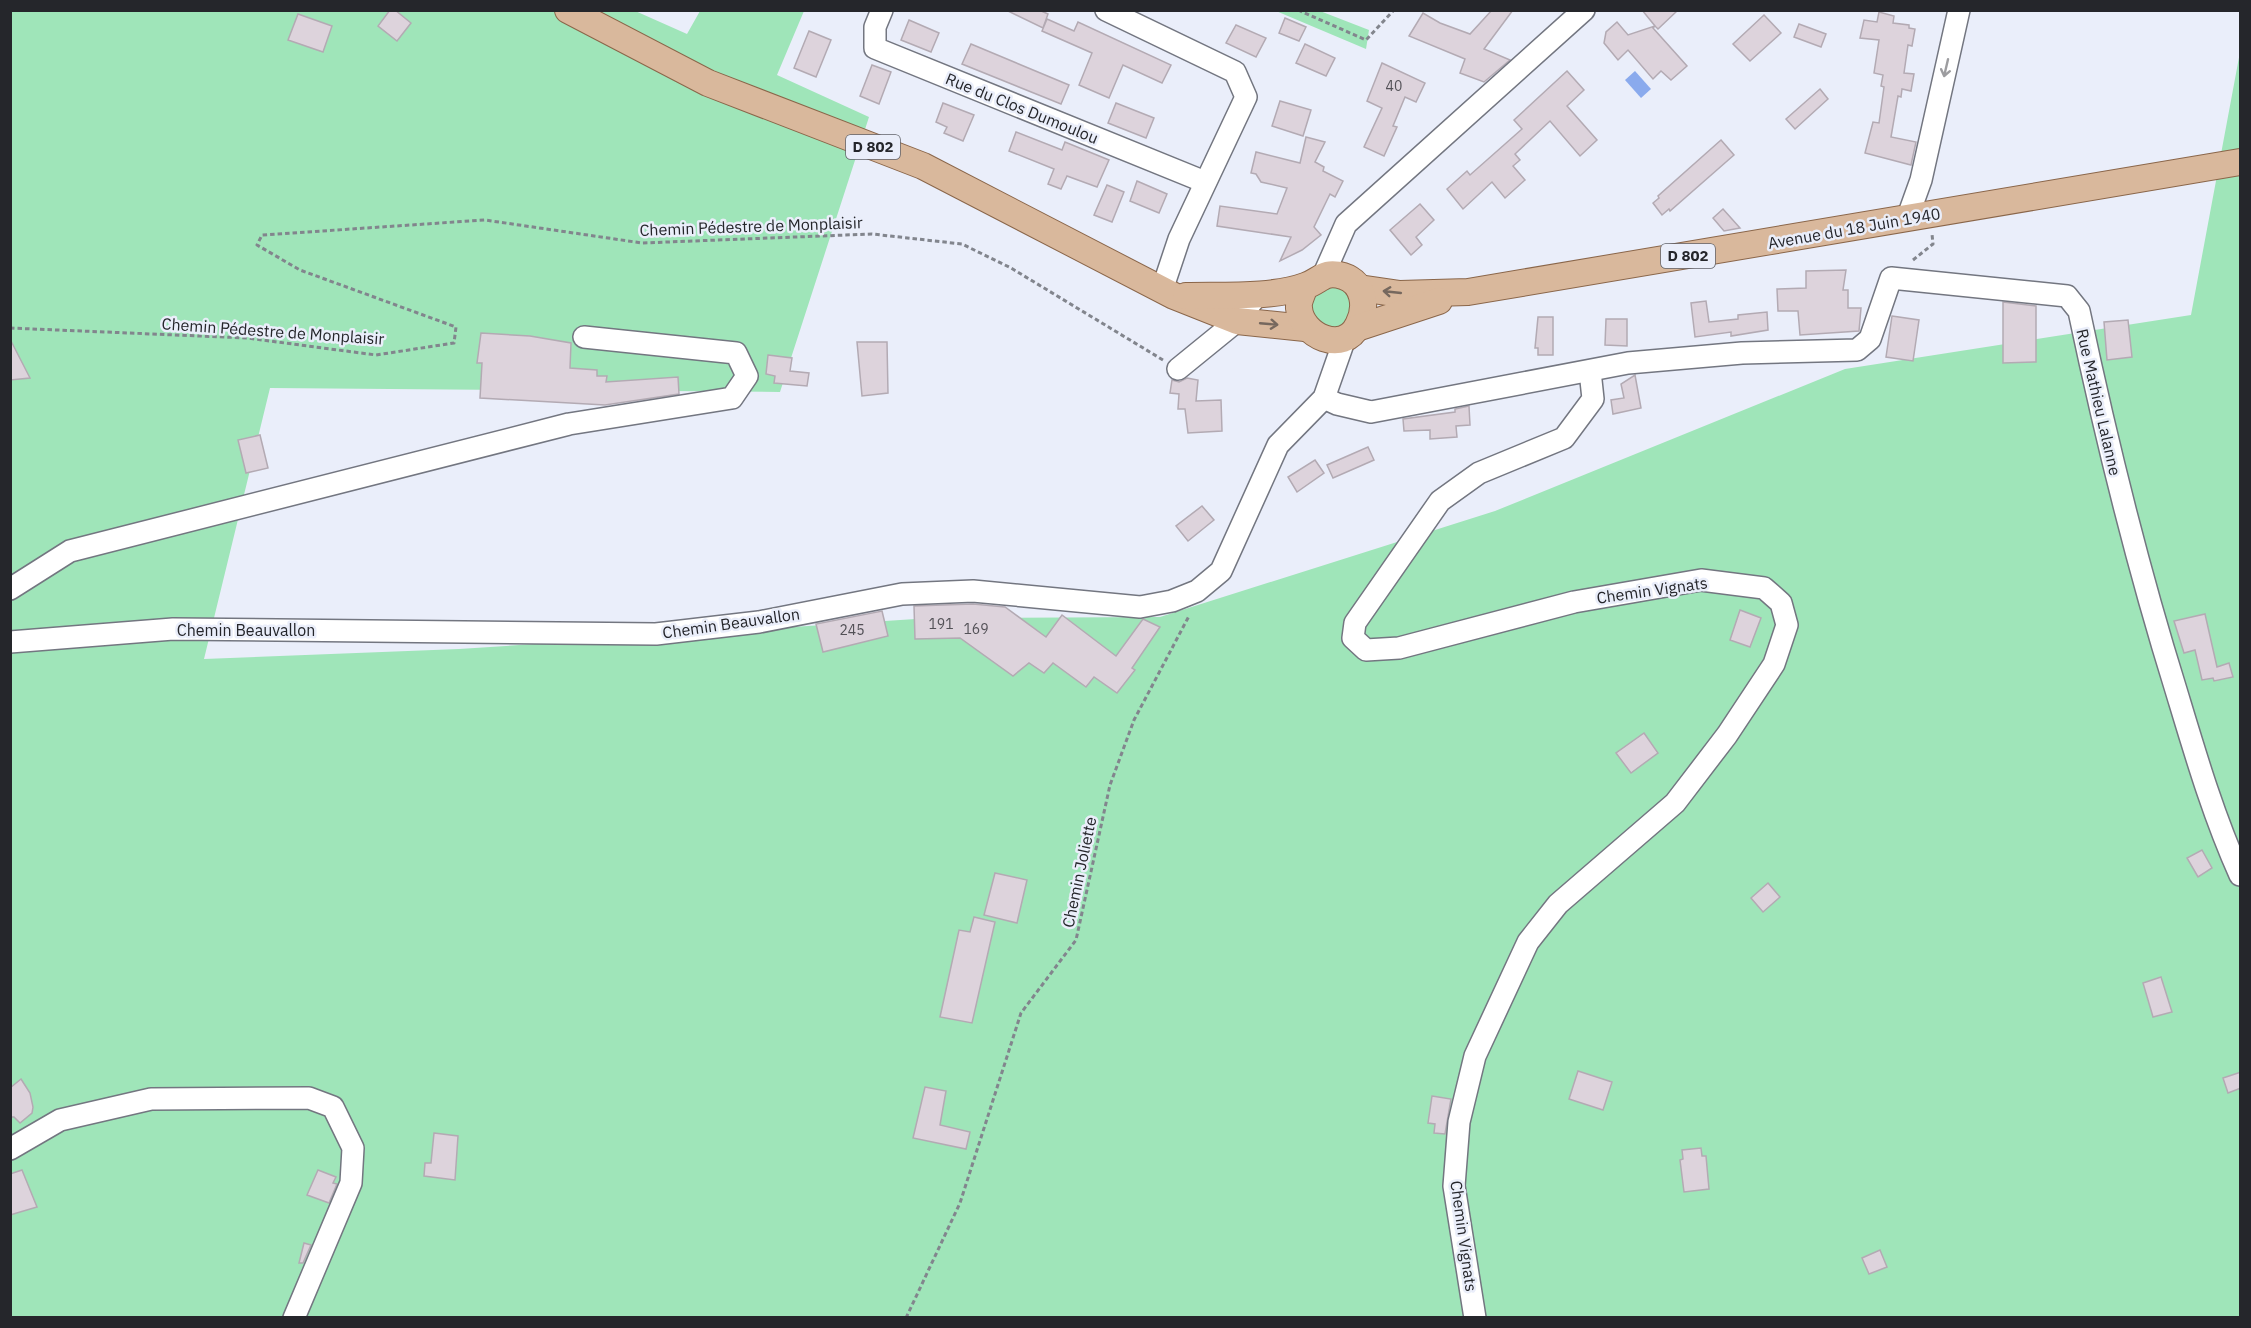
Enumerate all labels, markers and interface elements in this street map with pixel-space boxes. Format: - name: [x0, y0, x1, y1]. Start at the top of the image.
- one-way arrow: [1939, 58, 1951, 77]
- street label: Rue du Clos Dumoulou: [943, 68, 1101, 148]
- house number: 40: [1386, 77, 1402, 95]
- road number: D 802: [846, 135, 900, 159]
- street label: Avenue du 18 Juin 1940: [1766, 203, 1942, 253]
- street label: Chemin Pédestre de Monplaisir: [639, 212, 863, 240]
- road number: D 802: [1661, 244, 1715, 268]
- one-way arrow: [1383, 287, 1403, 298]
- street label: Chemin Pédestre de Monplaisir: [161, 313, 385, 349]
- one-way arrow: [1259, 319, 1279, 330]
- street label: Rue Mathieu Lalanne: [2072, 327, 2126, 478]
- street label: Chemin Vignats: [1595, 572, 1709, 608]
- street label: Chemin Beauvallon: [661, 603, 801, 643]
- house number: 191: [928, 615, 954, 633]
- street label: Chemin Beauvallon: [177, 620, 315, 640]
- house number: 169: [963, 620, 989, 638]
- house number: 245: [839, 621, 865, 639]
- street label: Chemin Joliette: [1058, 815, 1101, 929]
- street label: Chemin Vignats: [1446, 1179, 1482, 1293]

